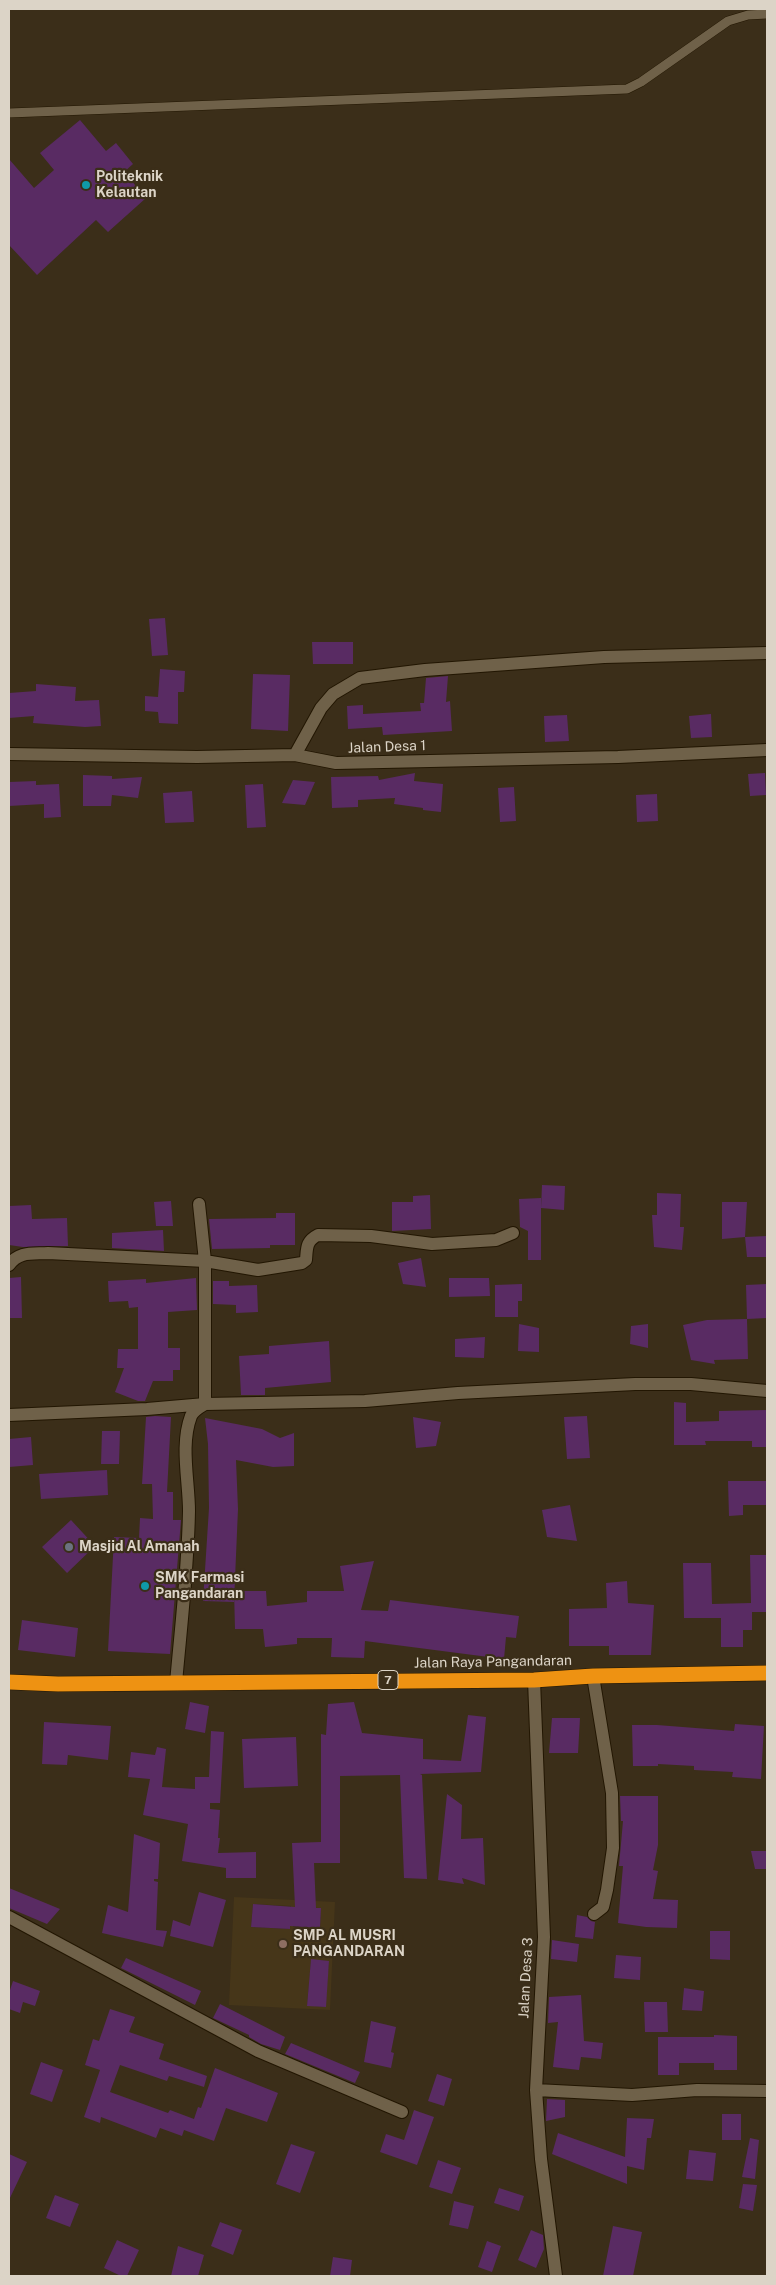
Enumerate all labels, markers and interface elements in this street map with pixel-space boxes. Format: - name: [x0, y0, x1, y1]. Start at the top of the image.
- place label: Politeknik Kelautan: [96, 169, 163, 202]
- marker: Politeknik Kelautan: [80, 179, 92, 191]
- street label: Jalan Desa 1: [348, 737, 426, 757]
- place label: Masjid Al Amanah: [79, 1539, 200, 1555]
- marker: Masjid Al Amanah: [63, 1541, 75, 1553]
- place label: SMK Farmasi Pangandaran: [155, 1570, 244, 1602]
- marker: SMK Farmasi Pangandaran: [139, 1580, 151, 1592]
- street label: Jalan Raya Pangandaran: [414, 1652, 572, 1672]
- road number: 7: [378, 1670, 398, 1690]
- place label: SMP AL MUSRI PANGANDARAN: [293, 1928, 405, 1960]
- street label: Jalan Desa 3: [515, 1937, 537, 2019]
- marker: SMP AL MUSRI PANGANDARAN: [277, 1938, 289, 1950]

